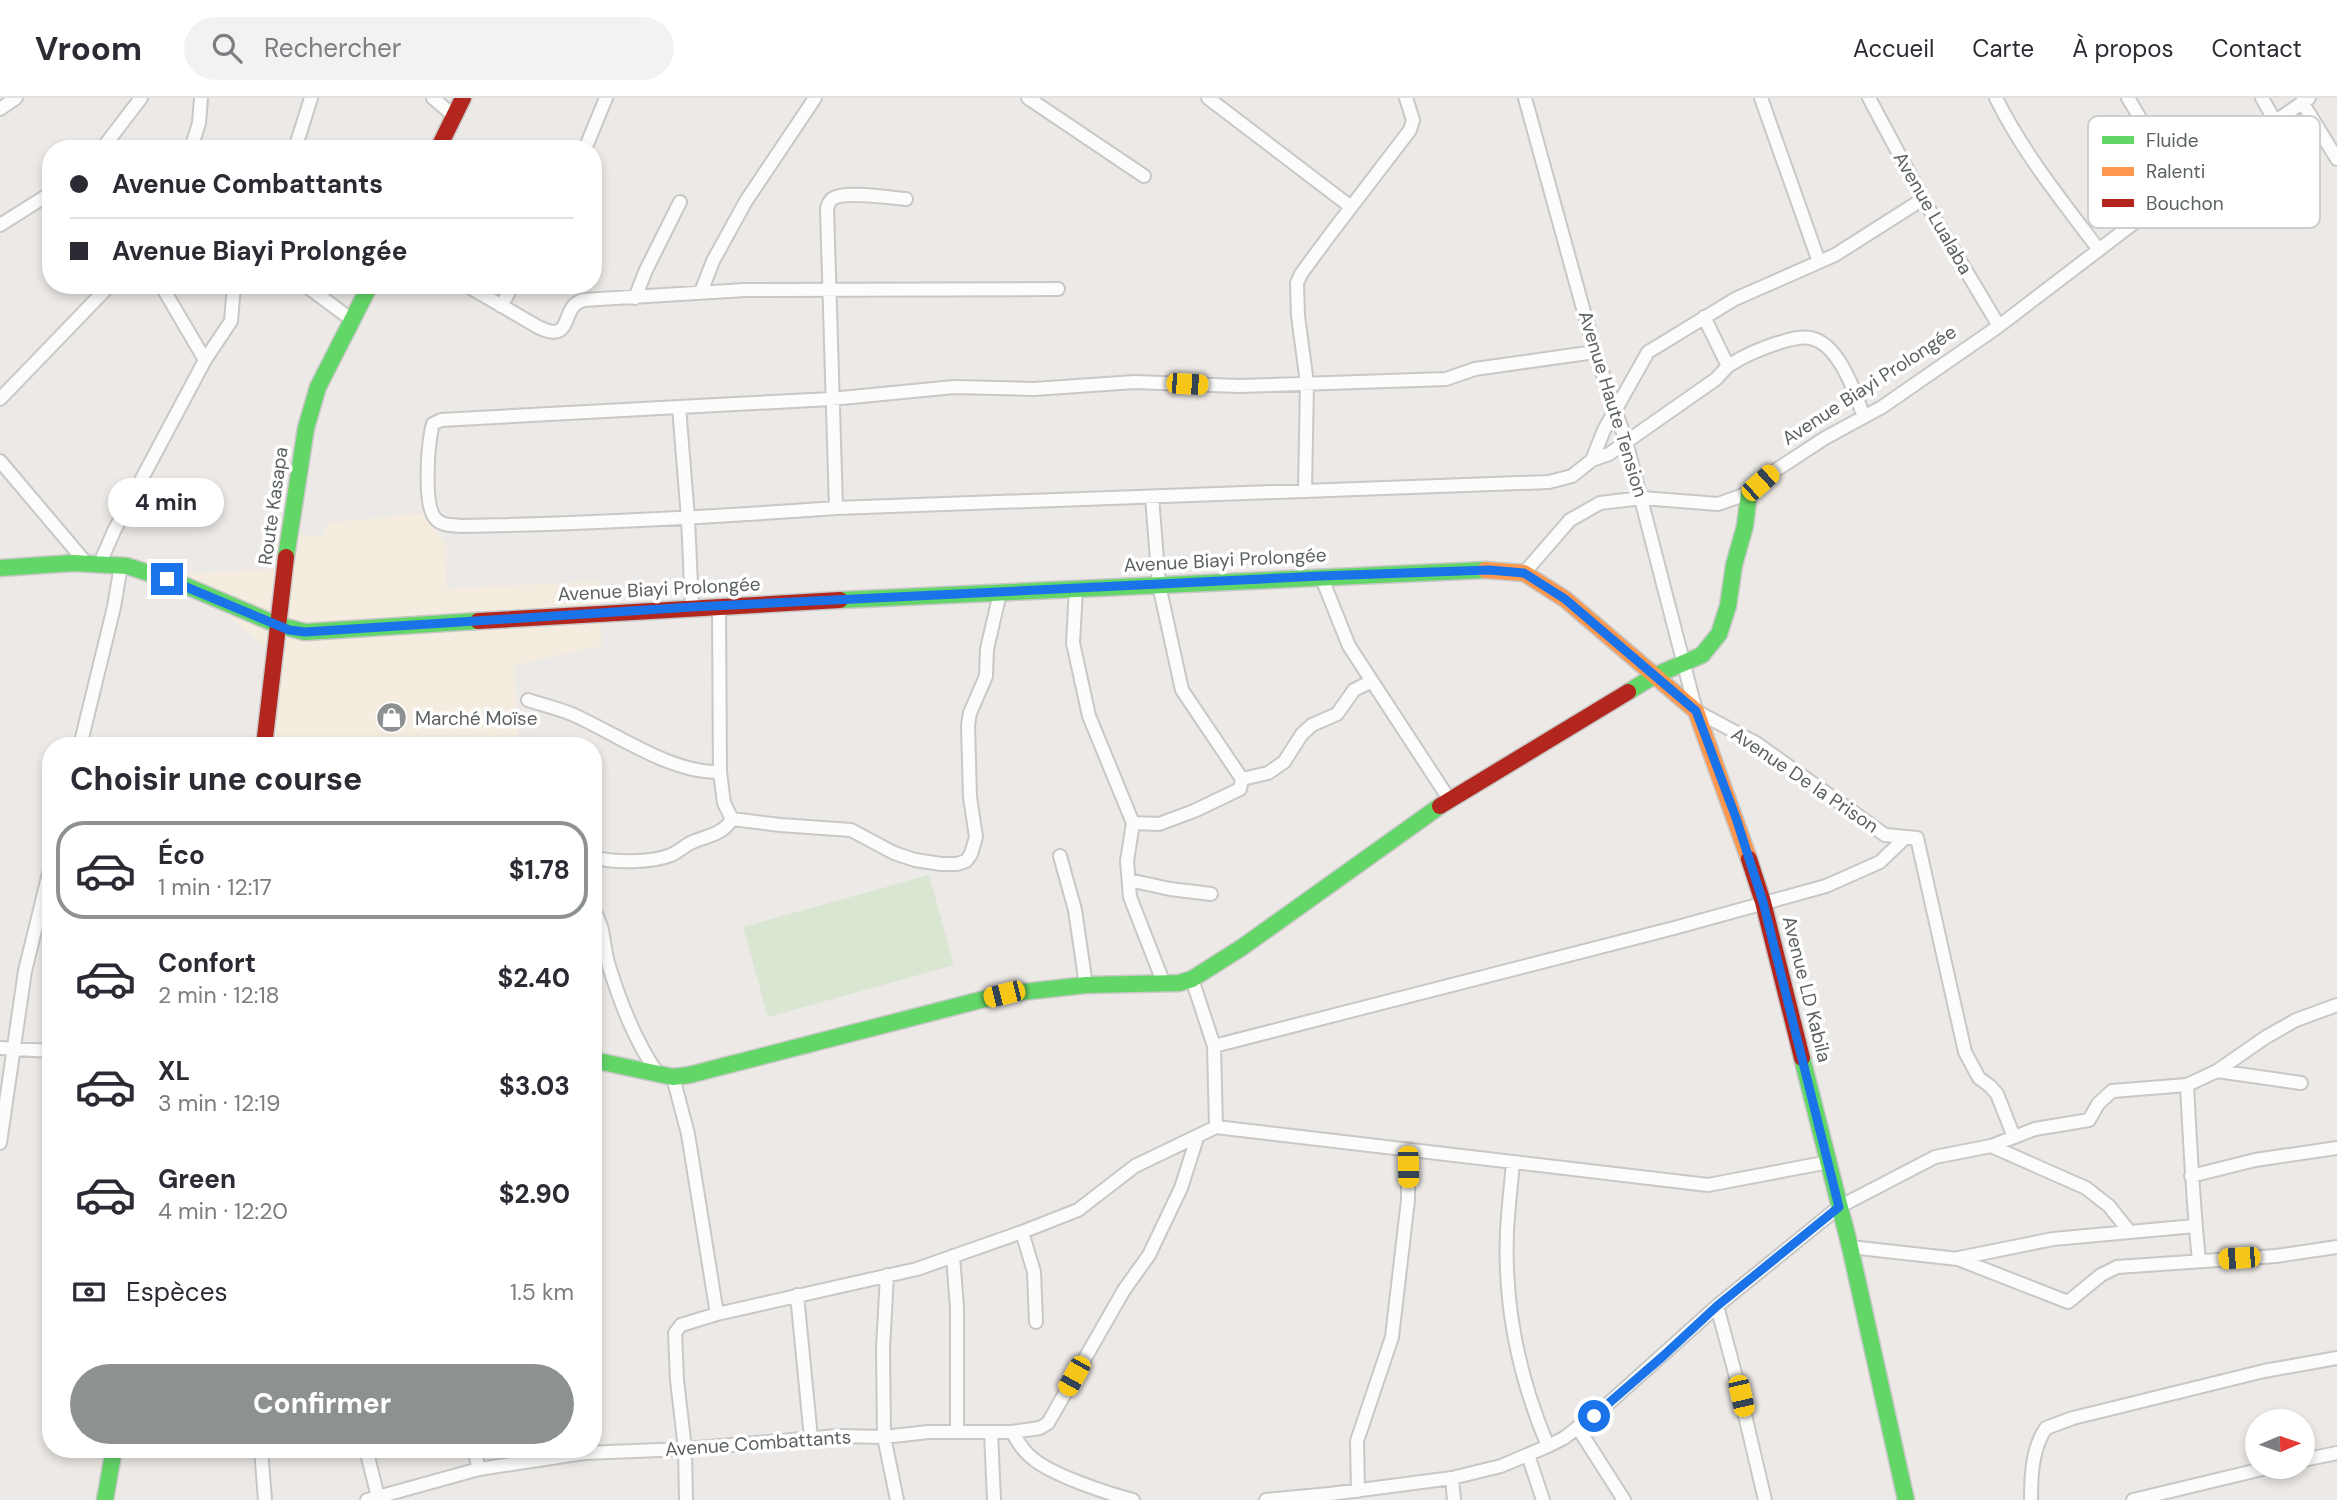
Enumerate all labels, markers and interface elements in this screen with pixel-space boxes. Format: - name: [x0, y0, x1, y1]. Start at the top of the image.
- search box: [184, 17, 674, 80]
- text: Vroom: [35, 27, 142, 70]
- icon: search: [208, 29, 246, 67]
- text: Rechercher: [264, 31, 401, 65]
- text: Accueil: [1853, 33, 1934, 64]
- text: Carte: [1972, 33, 2034, 64]
- text: À propos: [2072, 33, 2174, 64]
- text: Contact: [2212, 33, 2302, 64]
- legend: [2088, 116, 2320, 228]
- text: Fluide: [2146, 128, 2199, 153]
- street label: Avenue Lualaba: [1888, 147, 1978, 279]
- text: Ralenti: [2146, 159, 2205, 184]
- text: Avenue Combattants: [112, 167, 383, 201]
- text: Bouchon: [2146, 191, 2224, 216]
- text: Avenue Biayi Prolongée: [112, 234, 407, 268]
- street label: Avenue Haute Tension: [1573, 308, 1653, 500]
- street label: Avenue Biayi Prolongée: [1777, 319, 1961, 451]
- car: [1166, 372, 1209, 396]
- street label: Route Kasapa: [252, 445, 294, 567]
- car: [1738, 461, 1783, 505]
- callout: 4 min: [109, 477, 225, 526]
- text: 4 min: [135, 487, 197, 517]
- street label: Avenue Biayi Prolongée: [1123, 542, 1327, 578]
- route end: [151, 563, 183, 595]
- street label: Avenue Biayi Prolongée: [557, 571, 761, 607]
- shop icon: Marché Moïse: [375, 701, 409, 735]
- place label: Marché Moïse: [415, 706, 537, 731]
- street label: Avenue De la Prison: [1727, 721, 1883, 839]
- text: Choisir une course: [70, 758, 362, 800]
- text: Éco: [158, 838, 205, 872]
- icon: car: [74, 839, 137, 902]
- text: $1.78: [509, 853, 570, 887]
- text: 1 min · 12:17: [158, 872, 272, 902]
- street label: Avenue LD Kabila: [1777, 913, 1837, 1065]
- text: Confort: [158, 946, 256, 980]
- icon: car: [74, 947, 137, 1010]
- text: $2.40: [498, 961, 570, 995]
- car: [982, 979, 1027, 1009]
- text: 2 min · 12:18: [158, 980, 280, 1010]
- text: XL: [158, 1054, 190, 1088]
- icon: car: [74, 1055, 137, 1118]
- text: $3.03: [499, 1069, 570, 1103]
- text: 3 min · 12:19: [158, 1088, 280, 1118]
- car: [1398, 1146, 1419, 1188]
- text: Green: [158, 1162, 236, 1196]
- icon: car: [74, 1163, 137, 1226]
- text: $2.90: [499, 1177, 570, 1211]
- text: 4 min · 12:20: [158, 1196, 288, 1226]
- car: [2218, 1246, 2261, 1270]
- icon: cash: [70, 1273, 108, 1311]
- text: Espèces: [126, 1275, 227, 1309]
- text: 1.5 km: [510, 1277, 574, 1307]
- car: [1055, 1353, 1094, 1399]
- button: Confirmer: [70, 1364, 574, 1444]
- car: [1727, 1373, 1756, 1419]
- route start: [1578, 1400, 1610, 1432]
- north arrow: [2245, 1409, 2315, 1479]
- map controls: [2245, 1409, 2315, 1479]
- street label: Avenue Combattants: [664, 1424, 852, 1462]

